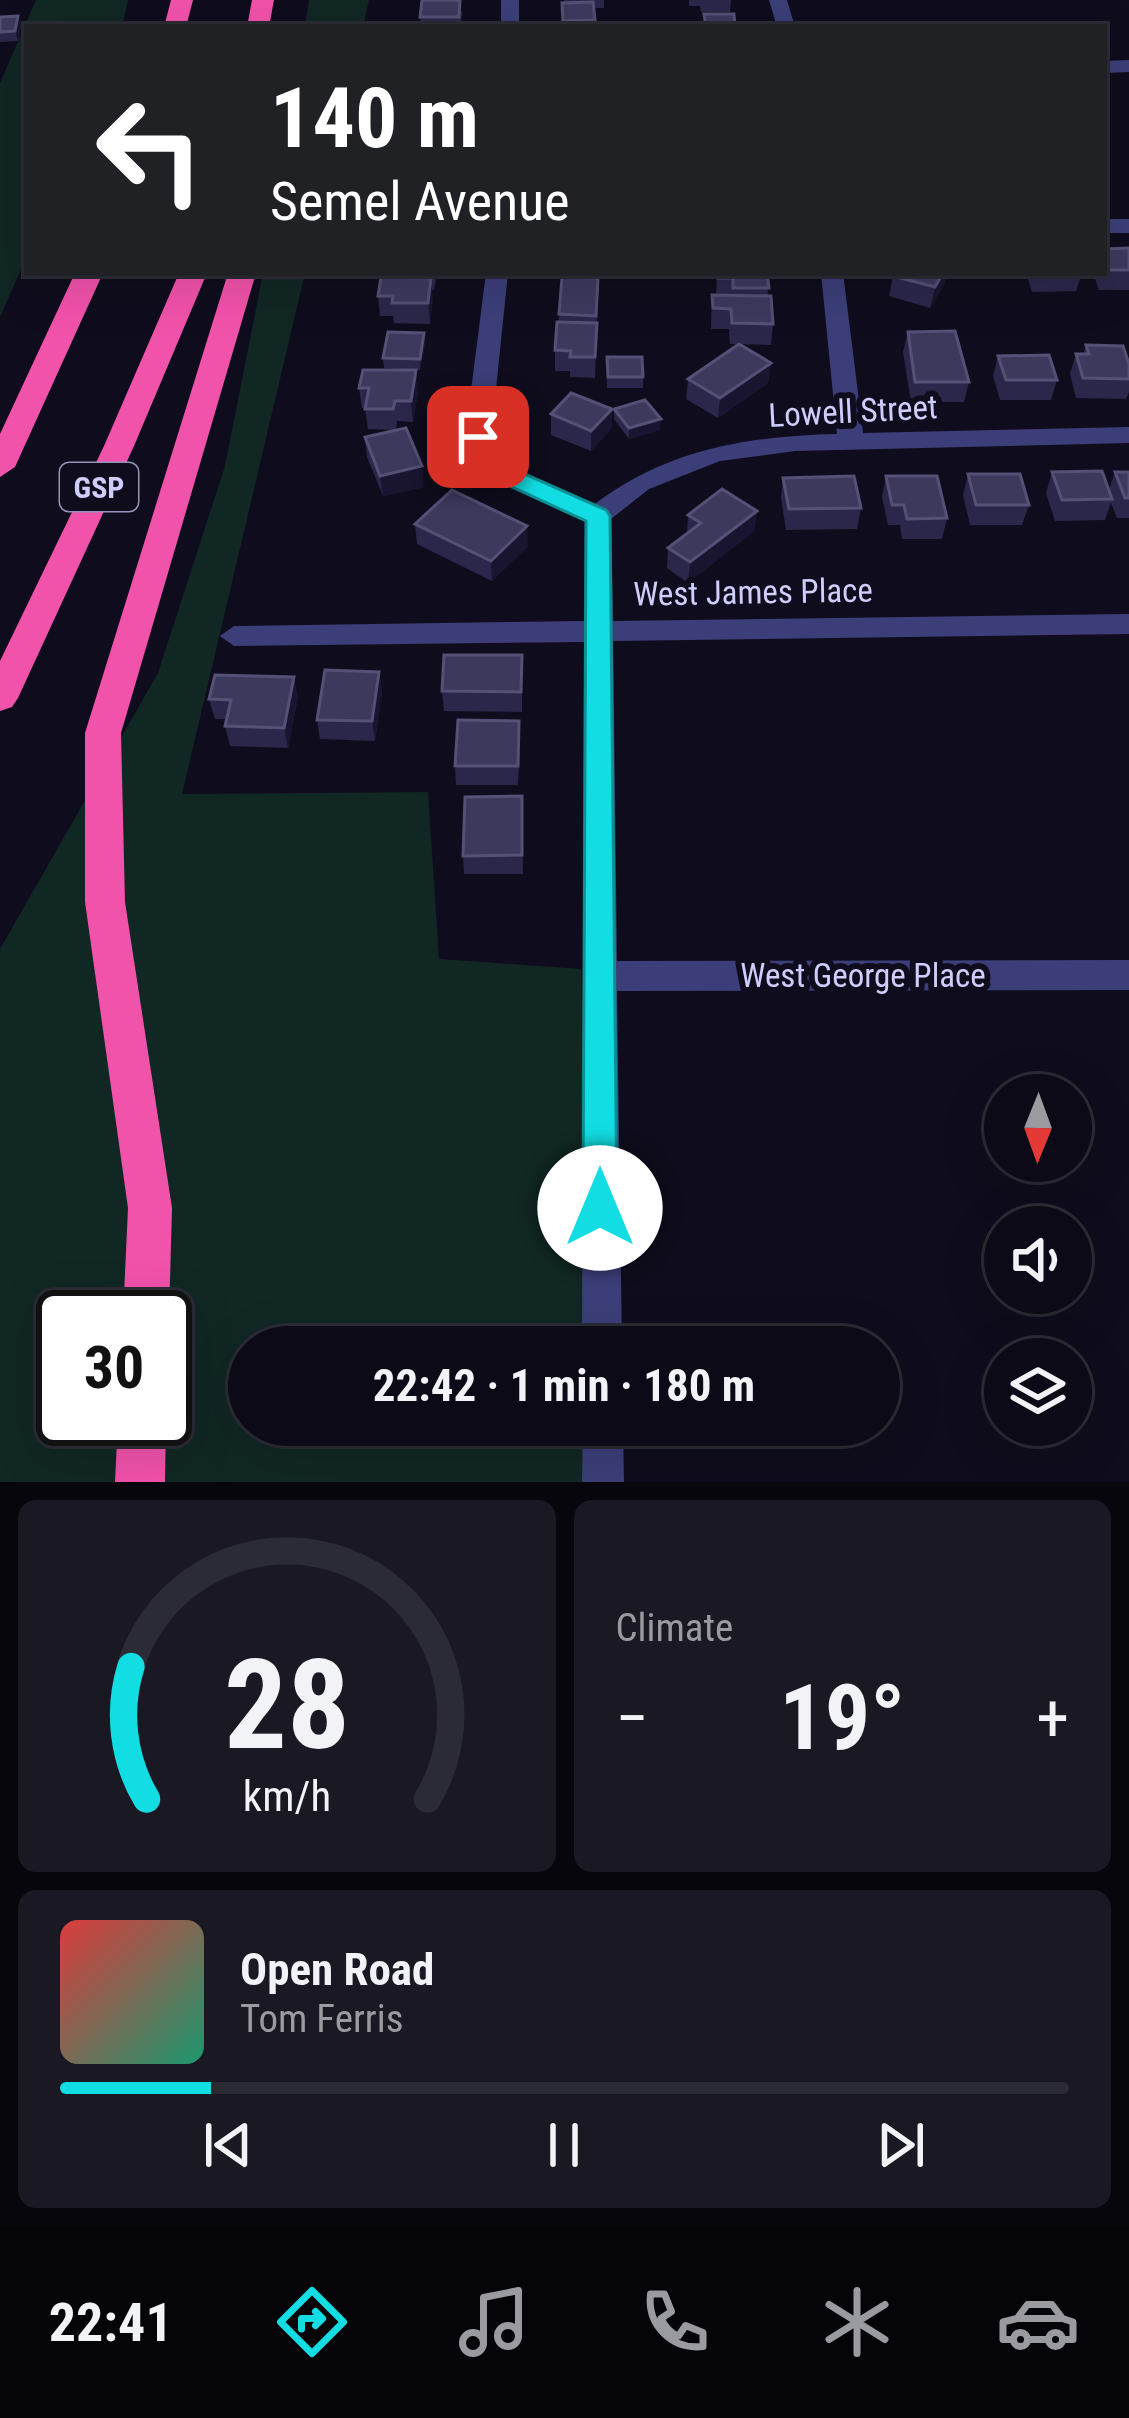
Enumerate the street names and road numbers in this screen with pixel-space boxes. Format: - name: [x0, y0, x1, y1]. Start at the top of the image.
- street label: Lowell Street: [767, 387, 939, 435]
- road number: GSP: [60, 463, 138, 511]
- street label: West James Place: [633, 570, 873, 614]
- street label: West George Place: [740, 956, 986, 995]

